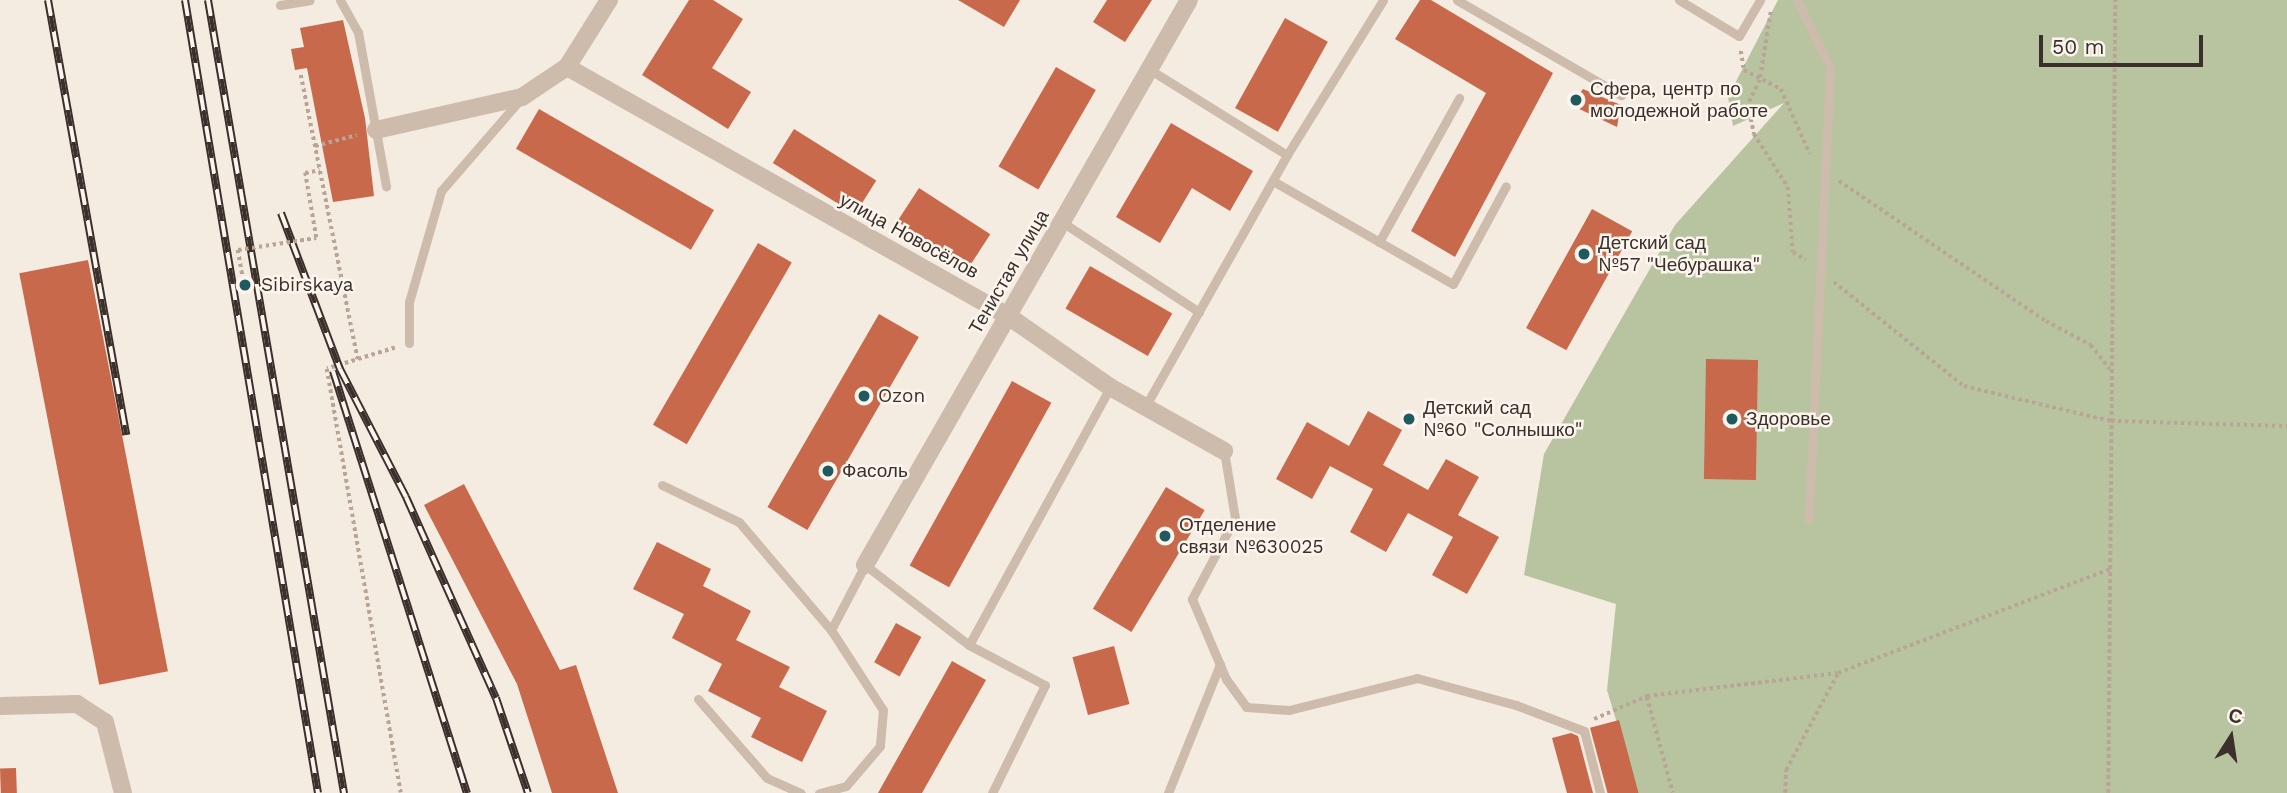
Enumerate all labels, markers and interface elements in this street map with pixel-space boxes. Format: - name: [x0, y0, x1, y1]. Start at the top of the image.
- scale bar: [2042, 21, 2206, 65]
- text: 50 m: [2052, 34, 2104, 59]
- place label: Сфера, центр по молодежной работе: [1590, 78, 1768, 122]
- marker: Сфера, центр по молодежной работе: [1568, 92, 1584, 108]
- street label: улица Новосёлов: [835, 188, 983, 284]
- street label: Тенистая улица: [964, 206, 1054, 338]
- place label: Детский сад №57 "Чебурашка": [1598, 232, 1761, 276]
- marker: Детский сад №57 "Чебурашка": [1576, 246, 1592, 262]
- place label: Sibirskaya: [261, 274, 354, 296]
- marker: Sibirskaya: [235, 275, 255, 295]
- place label: Ozon: [878, 385, 925, 407]
- marker: Ozon: [856, 388, 872, 404]
- place label: Детский сад №60 "Солнышко": [1423, 397, 1582, 441]
- place label: Здоровье: [1746, 408, 1831, 430]
- marker: Детский сад №60 "Солнышко": [1401, 411, 1417, 427]
- marker: Здоровье: [1724, 411, 1740, 427]
- place label: Фасоль: [842, 460, 908, 482]
- marker: Фасоль: [820, 463, 836, 479]
- place label: Отделение связи №630025: [1179, 514, 1324, 558]
- marker: Отделение связи №630025: [1157, 528, 1173, 544]
- north arrow: [2196, 702, 2266, 772]
- text: С: [2226, 703, 2245, 729]

